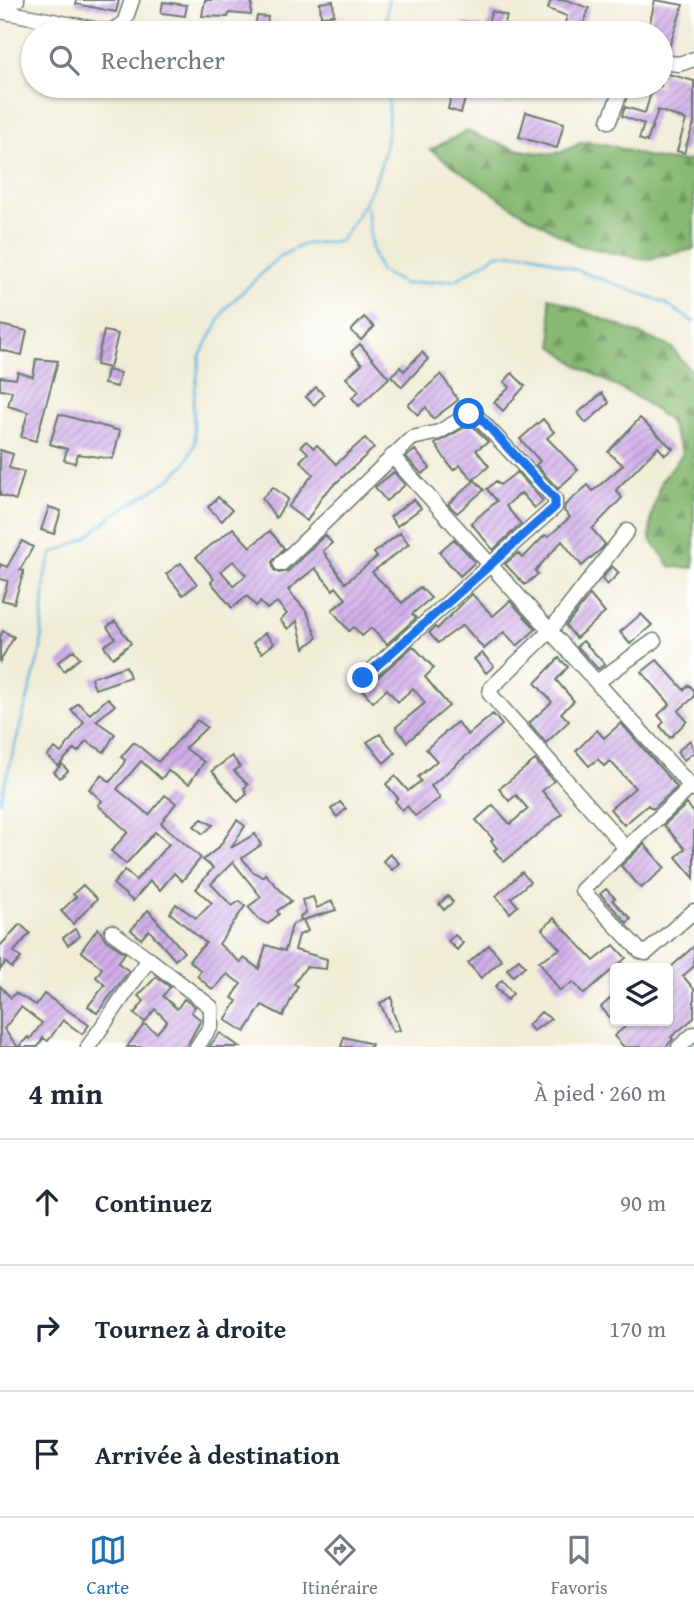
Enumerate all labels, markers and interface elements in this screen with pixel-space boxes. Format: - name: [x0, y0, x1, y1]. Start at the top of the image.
- search box: [21, 21, 673, 98]
- text: Rechercher: [101, 40, 225, 79]
- icon: search: [45, 41, 83, 79]
- route start: [453, 398, 484, 429]
- route end: [347, 662, 378, 693]
- map controls: [610, 963, 673, 1026]
- button: layers: [610, 963, 673, 1026]
- text: 4 min: [28, 1071, 103, 1115]
- text: À pied · 260 m: [534, 1076, 666, 1109]
- icon: ahead: [28, 1183, 66, 1221]
- text: Continuez: [95, 1183, 212, 1222]
- text: 90 m: [620, 1186, 666, 1219]
- icon: right: [28, 1309, 66, 1347]
- text: Tournez à droite: [95, 1309, 286, 1348]
- text: 170 m: [609, 1312, 666, 1345]
- icon: arrive: [28, 1435, 66, 1473]
- text: Arrivée à destination: [95, 1435, 340, 1474]
- tab: Carte: [86, 1531, 129, 1601]
- tab: Itinéraire: [302, 1531, 378, 1601]
- tab: Favoris: [551, 1531, 608, 1601]

